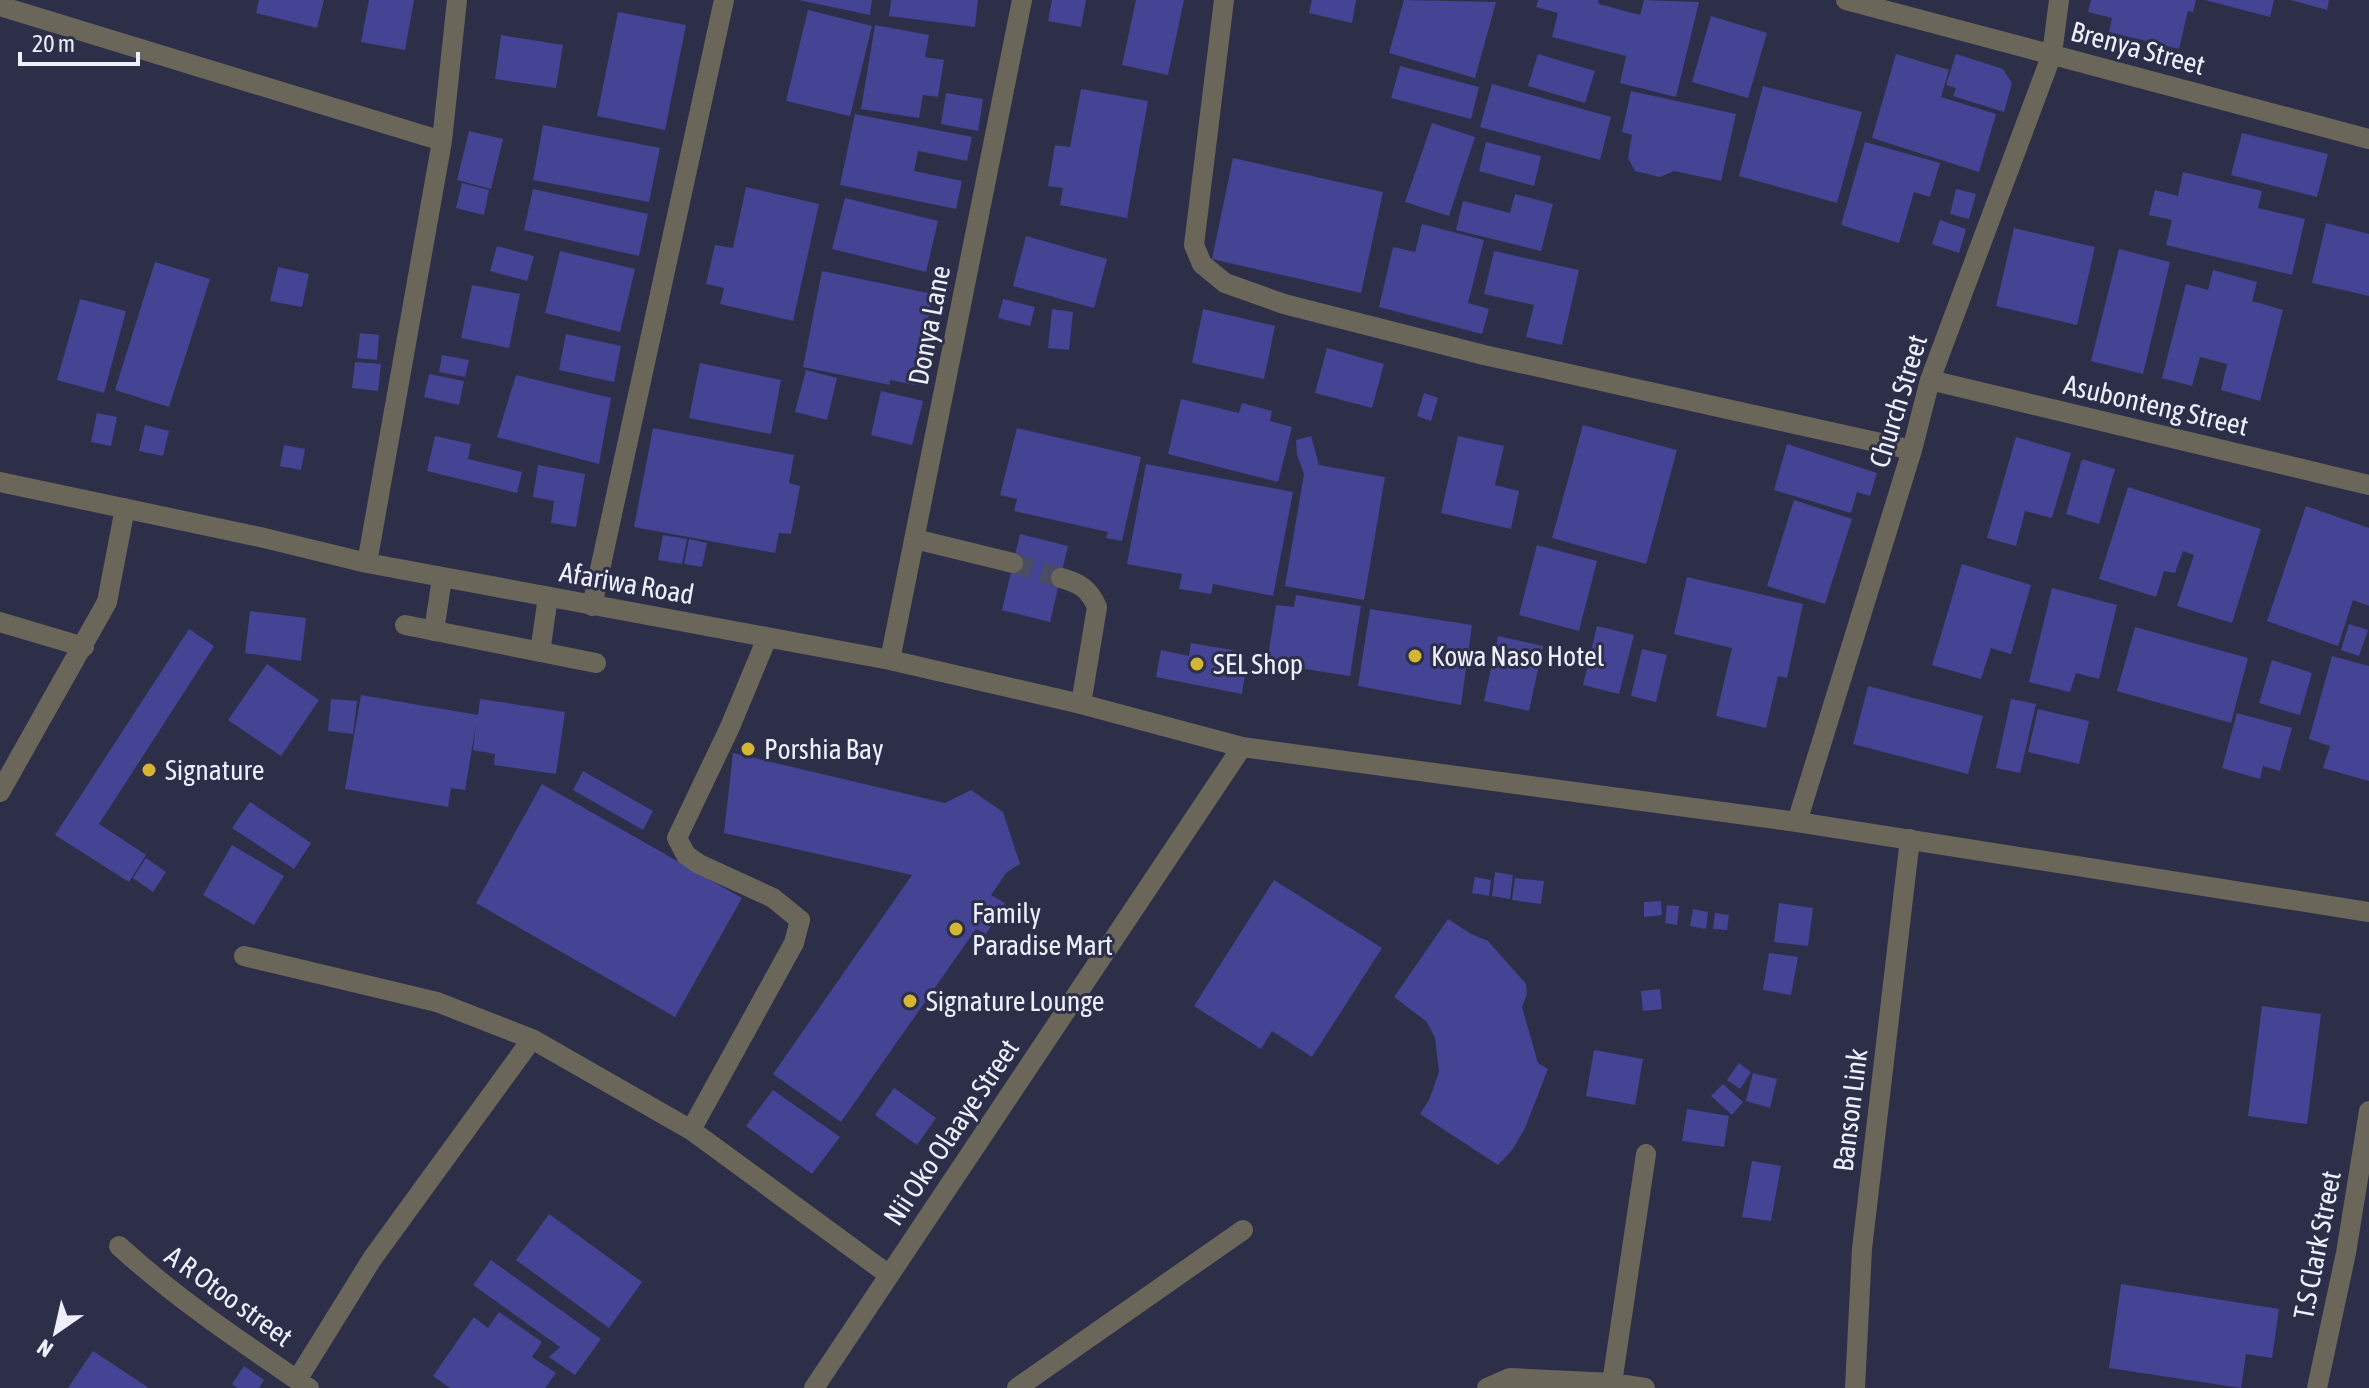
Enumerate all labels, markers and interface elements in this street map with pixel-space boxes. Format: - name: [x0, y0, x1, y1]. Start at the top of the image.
- street label: Brenya Street: [2068, 15, 2208, 81]
- scale bar: [20, 16, 138, 66]
- text: 20 m: [32, 30, 75, 57]
- street label: Donya Lane: [902, 263, 956, 387]
- street label: Church Street: [1863, 331, 1933, 471]
- street label: Asubonteng Street: [2061, 368, 2251, 442]
- street label: Afariwa Road: [557, 555, 697, 611]
- place label: Kowa Naso Hotel: [1431, 640, 1605, 672]
- marker: Kowa Naso Hotel: [1406, 647, 1424, 665]
- place label: SEL Shop: [1213, 648, 1303, 680]
- marker: SEL Shop: [1188, 655, 1206, 673]
- place label: Porshia Bay: [764, 733, 883, 765]
- marker: Porshia Bay: [739, 740, 757, 758]
- place label: Signature: [165, 754, 264, 786]
- marker: Signature: [140, 761, 158, 779]
- place label: Family Paradise Mart: [972, 897, 1113, 961]
- marker: Family Paradise Mart: [947, 920, 965, 938]
- place label: Signature Lounge: [926, 985, 1105, 1017]
- marker: Signature Lounge: [901, 992, 919, 1010]
- street label: Nii Oko Olaaye Street: [877, 1033, 1025, 1231]
- street label: Banson Link: [1827, 1047, 1873, 1173]
- street label: T.S Clark Street: [2287, 1168, 2347, 1322]
- street label: A R Otoo street: [159, 1239, 299, 1353]
- north arrow: [16, 1292, 96, 1372]
- text: N: [32, 1334, 57, 1363]

